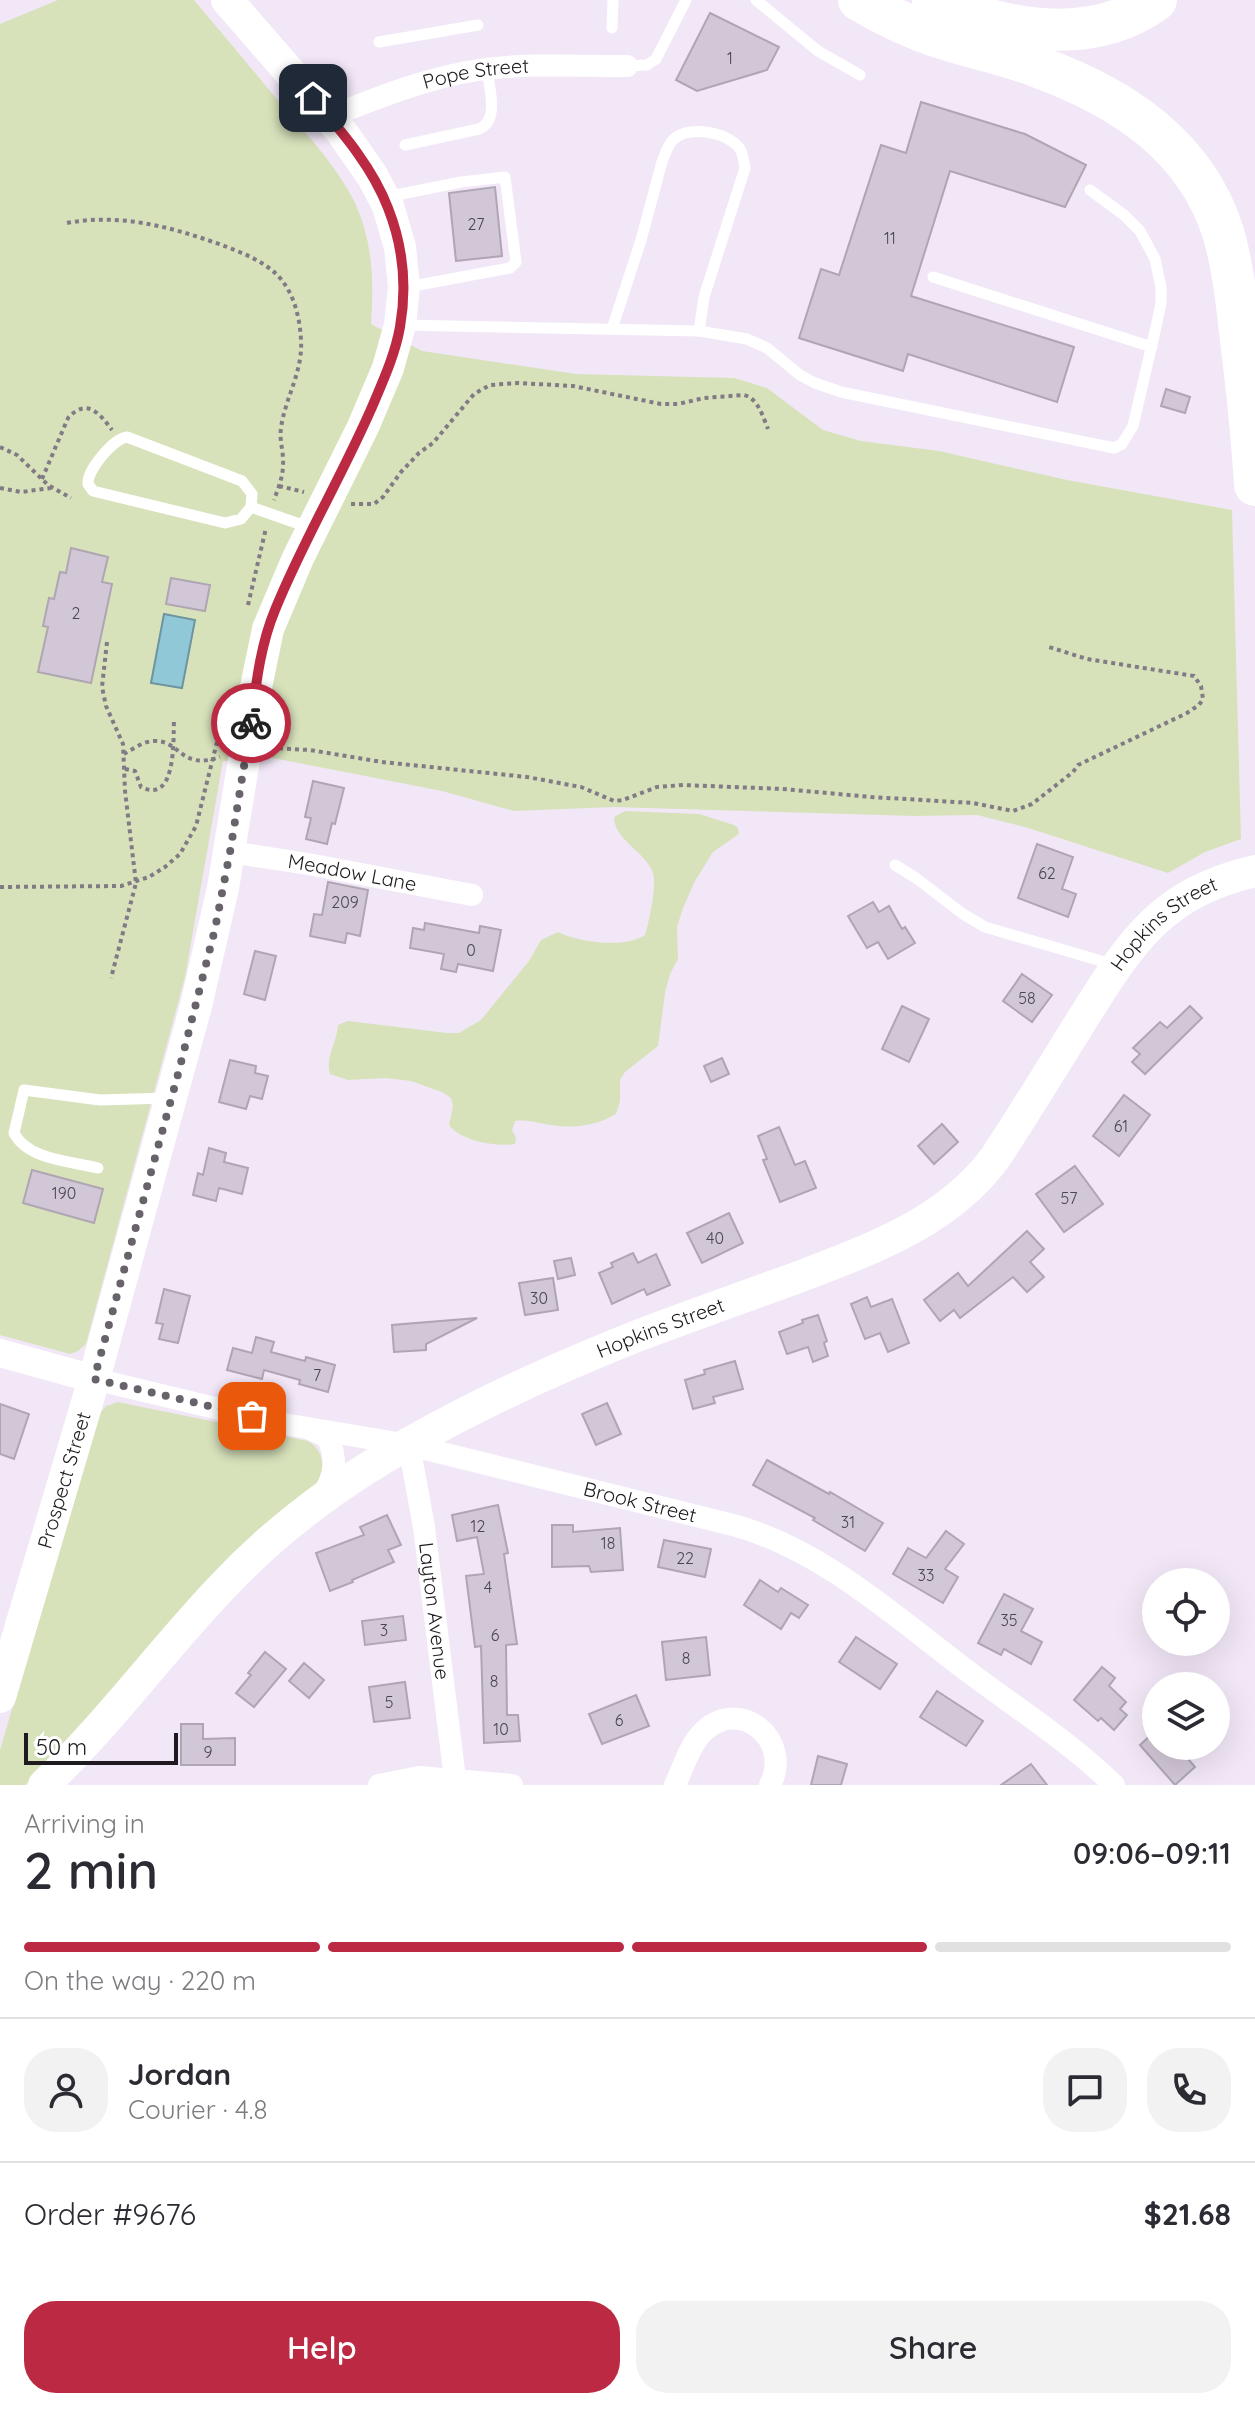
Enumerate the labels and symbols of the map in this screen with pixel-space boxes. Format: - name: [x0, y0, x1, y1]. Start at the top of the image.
- house number: 1: [727, 48, 733, 68]
- street label: Pope Street: [420, 53, 530, 94]
- pin: [279, 64, 347, 132]
- house number: 27: [468, 214, 484, 234]
- house number: 11: [884, 228, 896, 248]
- house number: 2: [72, 603, 81, 623]
- courier: [211, 683, 291, 763]
- street label: Meadow Lane: [286, 848, 419, 896]
- house number: 62: [1038, 863, 1056, 883]
- street label: Hopkins Street: [1105, 871, 1221, 975]
- house number: 209: [331, 892, 359, 912]
- house number: 0: [466, 940, 476, 960]
- house number: 58: [1018, 988, 1036, 1008]
- house number: 61: [1114, 1116, 1128, 1136]
- house number: 190: [52, 1183, 76, 1203]
- house number: 57: [1061, 1188, 1077, 1208]
- house number: 40: [706, 1228, 724, 1248]
- house number: 30: [530, 1288, 548, 1308]
- street label: Hopkins Street: [593, 1292, 728, 1363]
- house number: 7: [313, 1365, 321, 1385]
- pin: [218, 1382, 286, 1450]
- street label: Prospect Street: [32, 1409, 96, 1551]
- street label: Brook Street: [581, 1476, 699, 1528]
- house number: 31: [841, 1512, 855, 1532]
- house number: 12: [471, 1516, 486, 1536]
- house number: 18: [601, 1533, 615, 1553]
- street label: Layton Avenue: [414, 1541, 456, 1681]
- house number: 22: [676, 1548, 694, 1568]
- house number: 33: [918, 1565, 934, 1585]
- house number: 4: [484, 1577, 492, 1597]
- house number: 35: [1000, 1610, 1018, 1630]
- house number: 3: [380, 1620, 388, 1640]
- house number: 6: [491, 1625, 500, 1645]
- house number: 8: [682, 1648, 690, 1668]
- house number: 8: [490, 1671, 498, 1691]
- house number: 5: [385, 1692, 393, 1712]
- house number: 6: [615, 1710, 624, 1730]
- house number: 10: [493, 1719, 509, 1739]
- scale bar: [24, 1729, 178, 1765]
- house number: 9: [204, 1742, 213, 1762]

